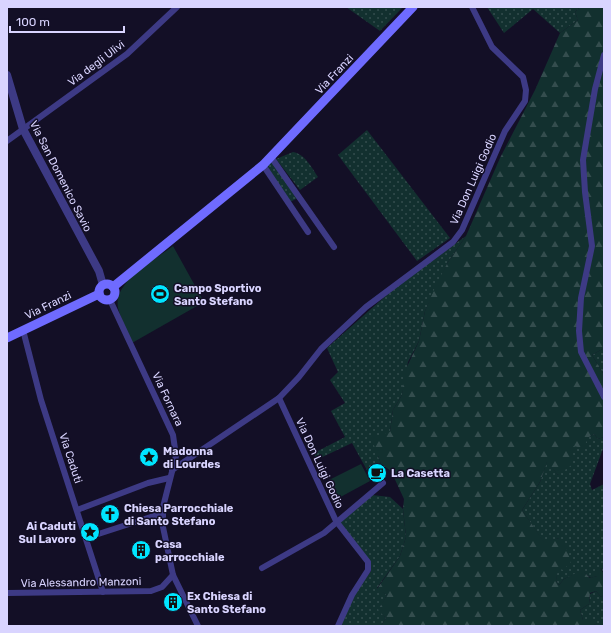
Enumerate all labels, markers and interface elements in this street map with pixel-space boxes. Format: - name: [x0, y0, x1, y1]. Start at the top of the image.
- scale bar: [10, 8, 124, 34]
- text: 100 m: [16, 15, 50, 29]
- street label: Via degli Ulivi: [65, 38, 127, 89]
- street label: Via Franzi: [313, 52, 356, 97]
- street label: Via San Domenico Savio: [27, 118, 94, 234]
- street label: Via Don Luigi Godio: [448, 132, 499, 227]
- place label: Campo Sportivo Santo Stefano: [174, 282, 262, 308]
- sports icon: Campo Sportivo Santo Stefano: [149, 283, 171, 305]
- street label: Via Franzi: [23, 289, 74, 322]
- street label: Via Fornara: [149, 370, 186, 428]
- street label: Via Don Luigi Godio: [293, 416, 346, 511]
- street label: Via Caduti: [56, 431, 85, 485]
- place label: Madonna di Lourdes: [163, 445, 220, 471]
- place icon: Madonna di Lourdes: [138, 446, 160, 468]
- cafe icon: La Casetta: [366, 462, 388, 484]
- place label: La Casetta: [391, 467, 450, 480]
- place label: Chiesa Parrocchiale di Santo Stefano: [124, 502, 234, 528]
- church icon: Chiesa Parrocchiale di Santo Stefano: [99, 503, 121, 525]
- place label: Ai Caduti Sul Lavoro: [19, 520, 76, 546]
- place icon: Ai Caduti Sul Lavoro: [79, 521, 101, 543]
- place label: Casa parrocchiale: [155, 538, 225, 564]
- building icon: Casa parrocchiale: [130, 539, 152, 561]
- street label: Via Alessandro Manzoni: [21, 575, 141, 590]
- place label: Ex Chiesa di Santo Stefano: [187, 590, 266, 616]
- building icon: Ex Chiesa di Santo Stefano: [162, 591, 184, 613]

